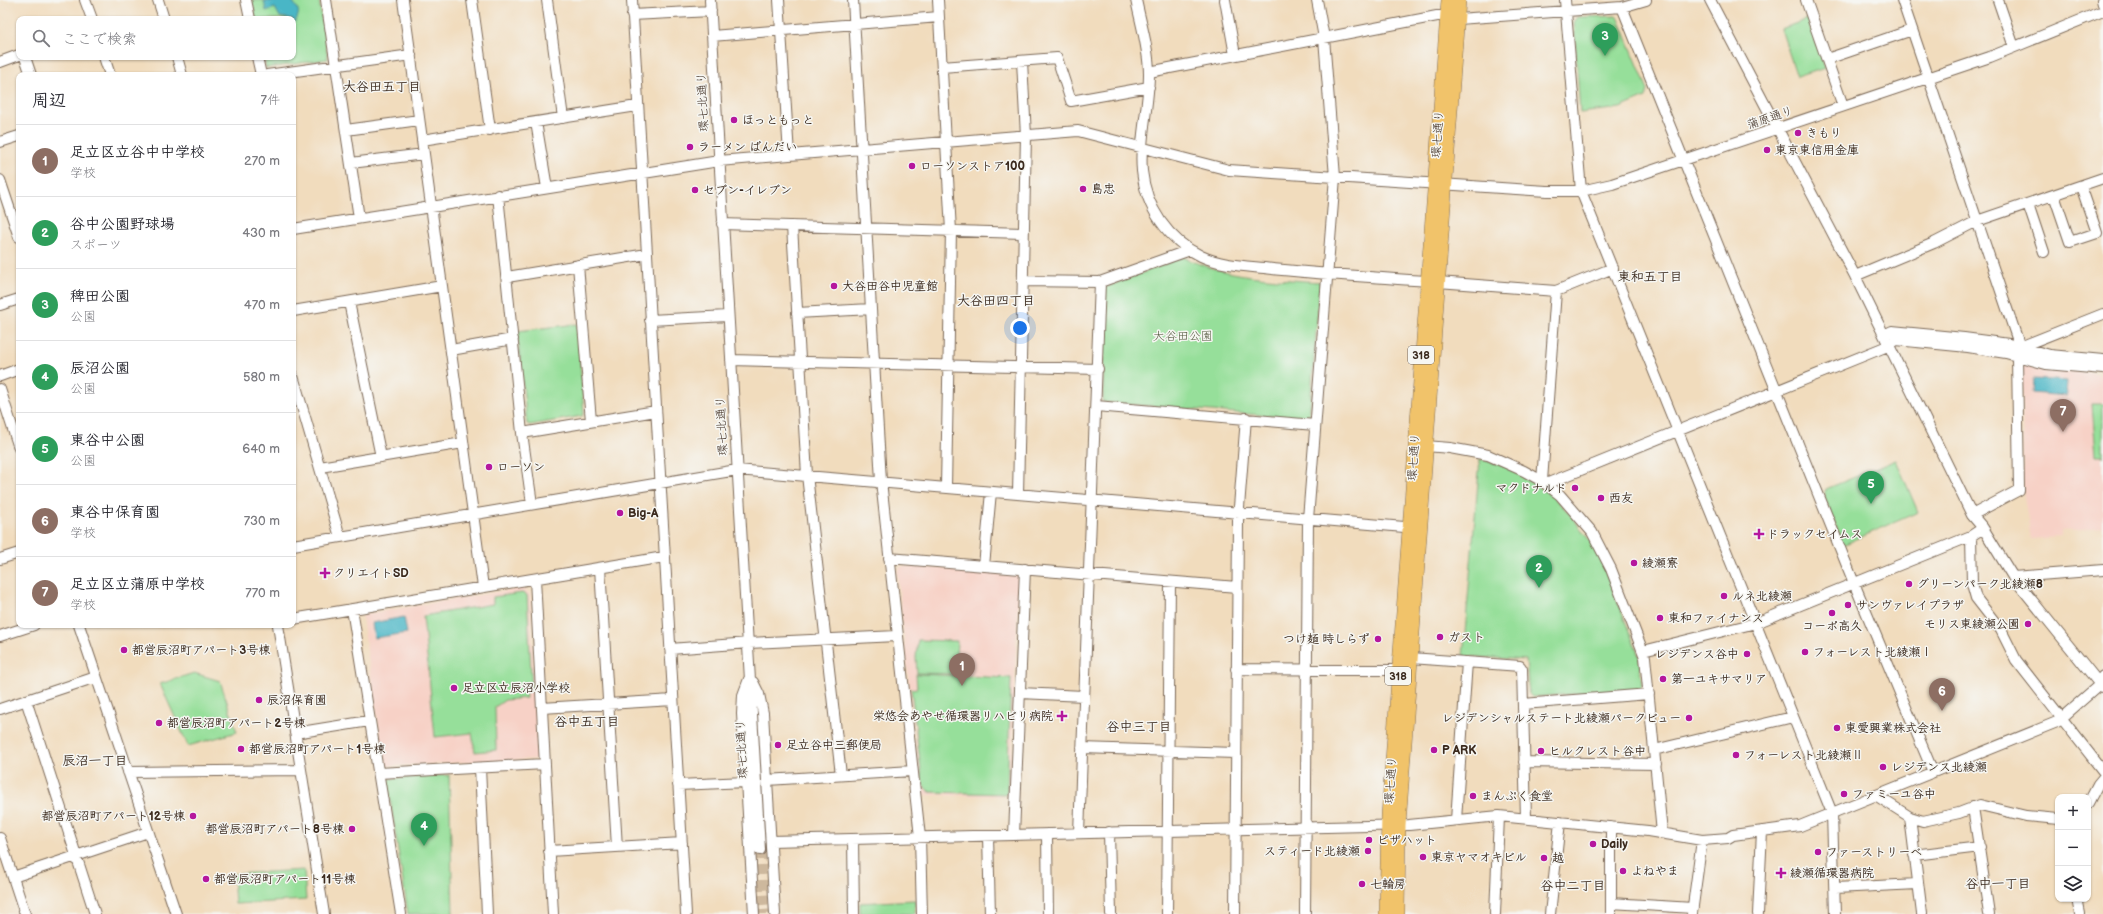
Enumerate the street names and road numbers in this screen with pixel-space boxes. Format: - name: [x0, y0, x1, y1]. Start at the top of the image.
- street label: 環七北通り: [694, 72, 712, 132]
- street label: 蒲原通り: [1745, 103, 1795, 133]
- street label: 環七通り: [1429, 110, 1447, 158]
- road number: 318: [1408, 346, 1434, 364]
- street label: 環七北通り: [713, 396, 731, 456]
- street label: 環七通り: [1405, 433, 1423, 481]
- road number: 318: [1385, 667, 1411, 685]
- street label: 環七北通り: [733, 719, 751, 779]
- street label: 環七通り: [1382, 756, 1400, 804]

